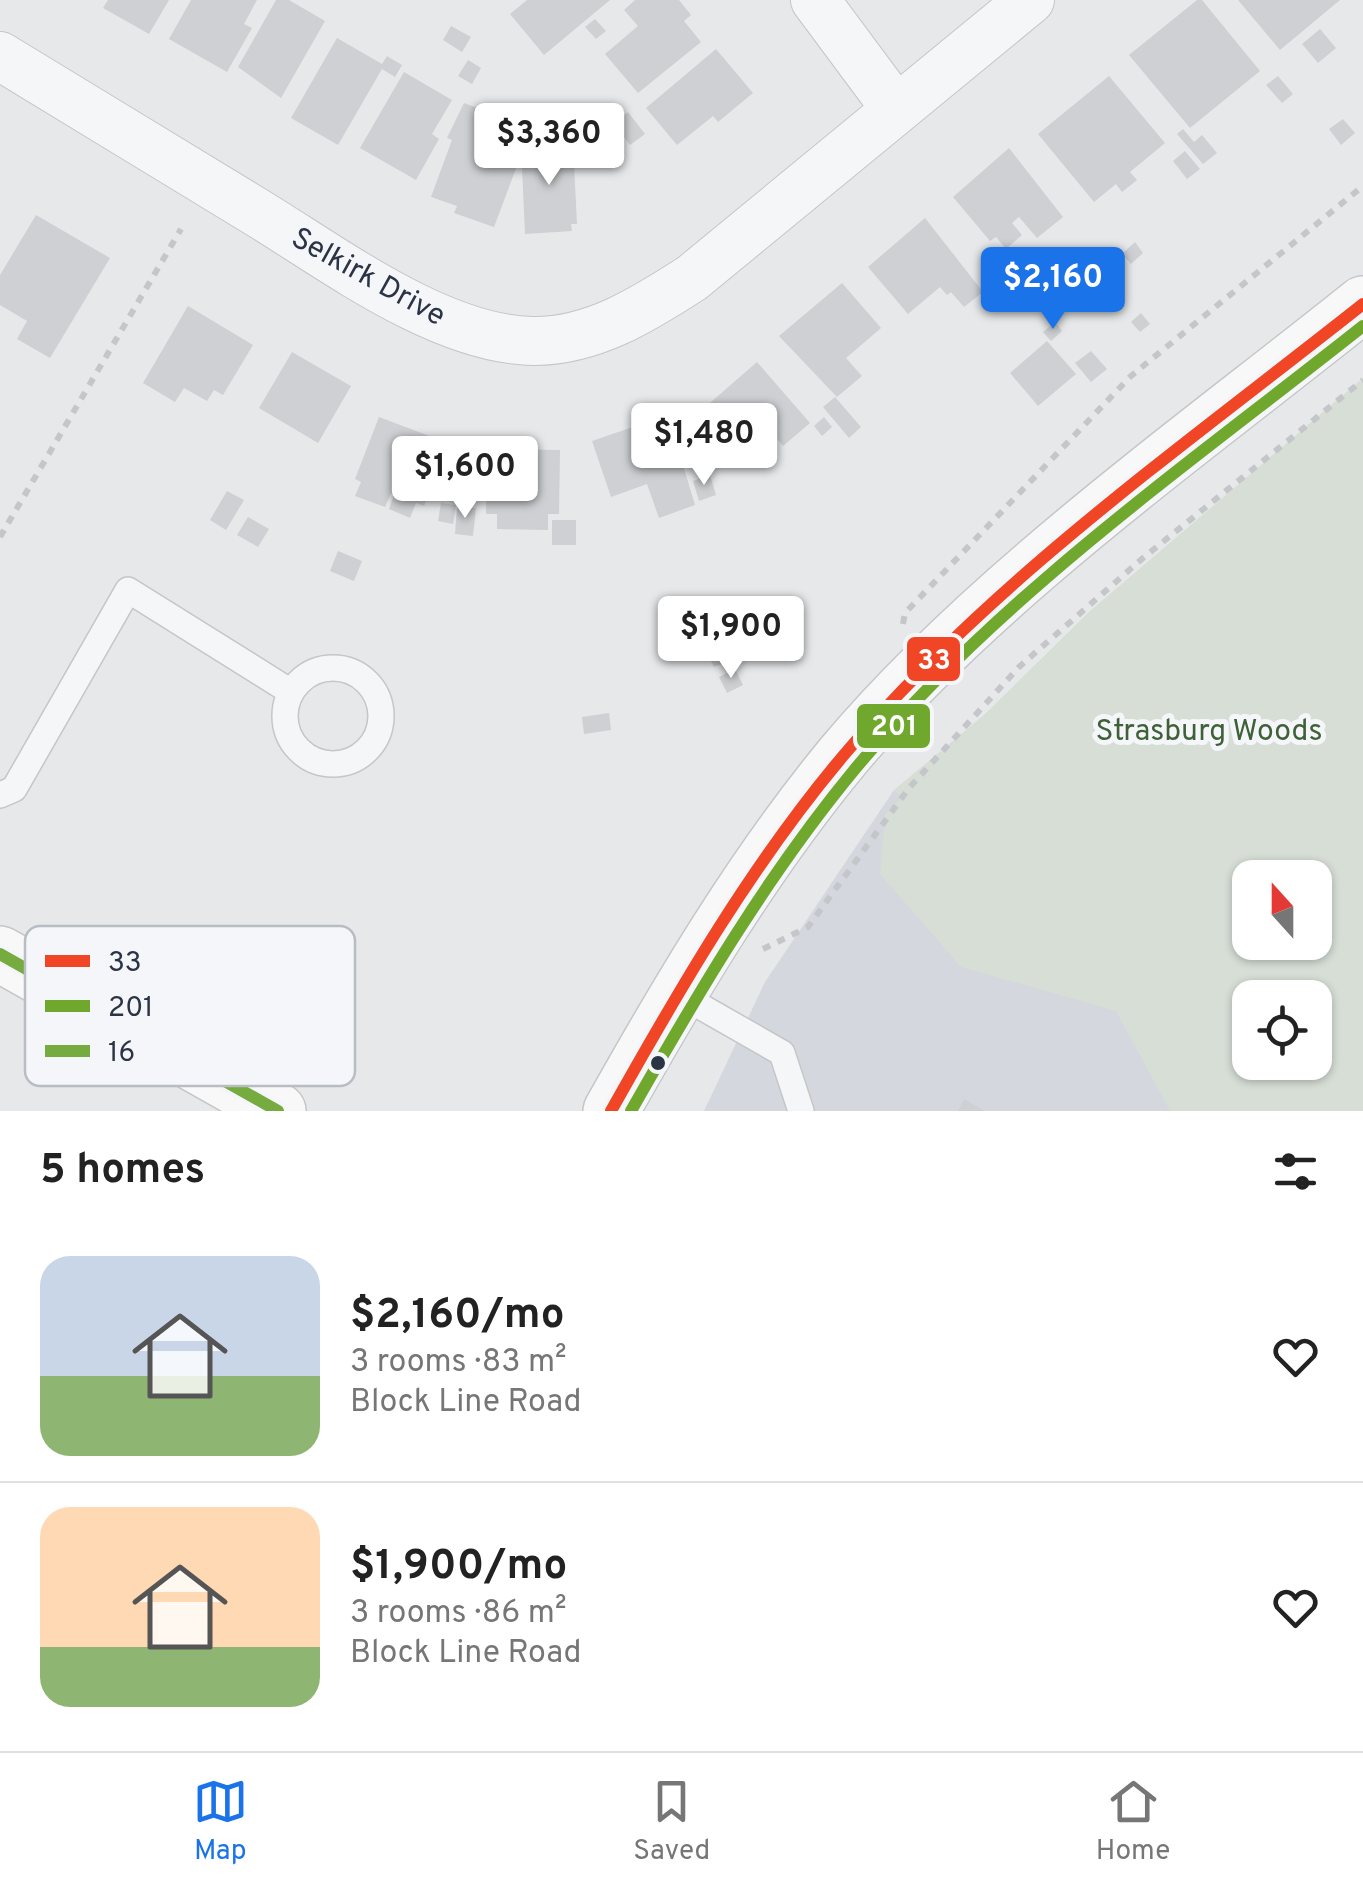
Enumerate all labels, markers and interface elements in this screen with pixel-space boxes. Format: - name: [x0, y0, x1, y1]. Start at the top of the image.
- pin: $3,360: [468, 103, 630, 188]
- text: $3,360: [496, 115, 602, 155]
- street label: Selkirk Drive: [284, 221, 451, 336]
- pin: $2,160: [972, 247, 1134, 332]
- text: $2,160: [1003, 259, 1103, 299]
- pin: $1,480: [623, 403, 785, 488]
- text: $1,480: [653, 415, 755, 455]
- pin: $1,600: [384, 436, 546, 521]
- text: $1,600: [414, 448, 516, 488]
- pin: $1,900: [650, 596, 812, 681]
- text: $1,900: [680, 608, 782, 648]
- line badge: 33: [905, 635, 962, 683]
- text: 33: [917, 644, 951, 680]
- line badge: 201: [855, 702, 932, 750]
- text: 201: [871, 710, 917, 746]
- park label: Strasburg Woods: [1096, 714, 1322, 751]
- north arrow: [1232, 860, 1332, 960]
- map controls: [1232, 860, 1332, 1080]
- legend: [25, 926, 355, 1086]
- text: 33: [108, 946, 142, 982]
- button: locate: [1232, 980, 1332, 1080]
- text: 201: [108, 991, 154, 1027]
- text: 16: [108, 1036, 135, 1072]
- unlabelled marker: [648, 1053, 668, 1073]
- icon: filters: [1268, 1144, 1323, 1199]
- text: 5 homes: [40, 1145, 205, 1198]
- text: $2,160/mo: [350, 1290, 565, 1343]
- icon: home: [120, 1296, 240, 1416]
- icon: heart: [1268, 1329, 1323, 1384]
- text: 3 rooms · 83 m²: [350, 1343, 567, 1383]
- text: Block Line Road: [350, 1383, 582, 1423]
- text: $1,900/mo: [350, 1541, 567, 1594]
- icon: home: [120, 1547, 240, 1667]
- icon: heart: [1268, 1580, 1323, 1635]
- text: 3 rooms · 86 m²: [350, 1594, 567, 1634]
- text: Block Line Road: [350, 1634, 582, 1674]
- tab: Map: [193, 1774, 248, 1870]
- tab: Saved: [633, 1774, 710, 1870]
- tab: Home: [1096, 1774, 1170, 1870]

